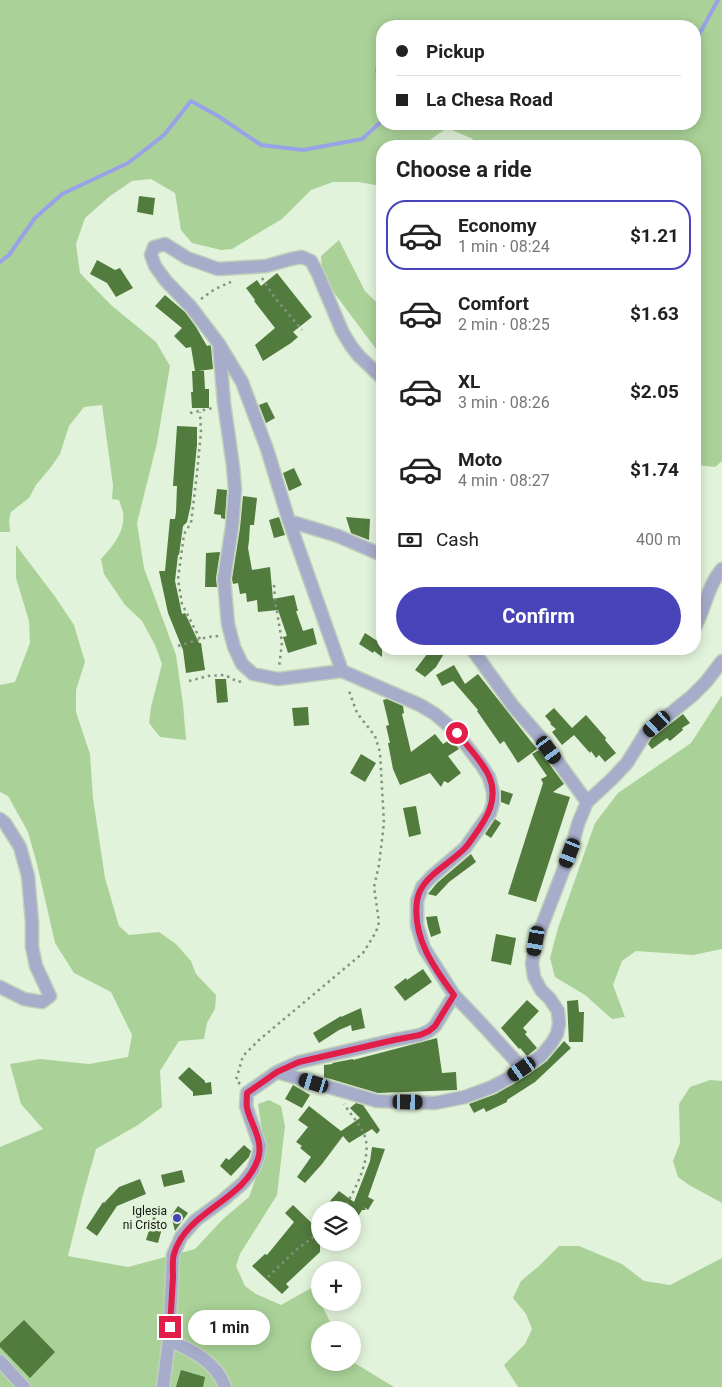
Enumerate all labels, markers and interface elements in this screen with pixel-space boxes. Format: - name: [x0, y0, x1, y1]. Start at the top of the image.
- text: Pickup: [426, 40, 485, 63]
- text: La Chesa Road: [426, 88, 553, 111]
- text: Choose a ride: [396, 157, 532, 182]
- icon: car: [398, 213, 443, 258]
- text: Economy: [458, 214, 537, 237]
- text: $1.21: [630, 224, 679, 247]
- text: 1 min · 08:24: [458, 237, 550, 256]
- icon: car: [398, 291, 443, 336]
- text: Comfort: [458, 292, 529, 315]
- text: $1.63: [630, 302, 679, 325]
- text: 2 min · 08:25: [458, 315, 550, 334]
- icon: car: [398, 369, 443, 414]
- text: XL: [458, 370, 480, 393]
- text: $2.05: [630, 380, 679, 403]
- text: 3 min · 08:26: [458, 393, 550, 412]
- icon: car: [398, 447, 443, 492]
- text: Moto: [458, 448, 502, 471]
- text: $1.74: [630, 458, 679, 481]
- text: 4 min · 08:27: [458, 471, 550, 490]
- icon: cash: [396, 526, 424, 554]
- text: Cash: [436, 528, 479, 551]
- text: 400 m: [636, 530, 681, 549]
- button: Confirm: [396, 587, 681, 645]
- car: [640, 708, 673, 740]
- route start: [446, 722, 468, 744]
- car: [534, 733, 563, 767]
- car: [557, 836, 582, 870]
- car: [526, 925, 545, 957]
- car: [505, 1054, 538, 1084]
- car: [297, 1071, 330, 1095]
- car: [392, 1094, 423, 1110]
- map controls: [311, 1201, 361, 1371]
- button: layers: [311, 1201, 361, 1251]
- place label: Iglesia ni Cristo: [123, 1204, 167, 1232]
- marker: Iglesia ni Cristo: [171, 1212, 183, 1224]
- button: +: [311, 1261, 361, 1311]
- callout: 1 min: [188, 1310, 270, 1344]
- route end: [159, 1316, 181, 1338]
- text: 1 min: [209, 1318, 249, 1337]
- button: −: [311, 1321, 361, 1371]

